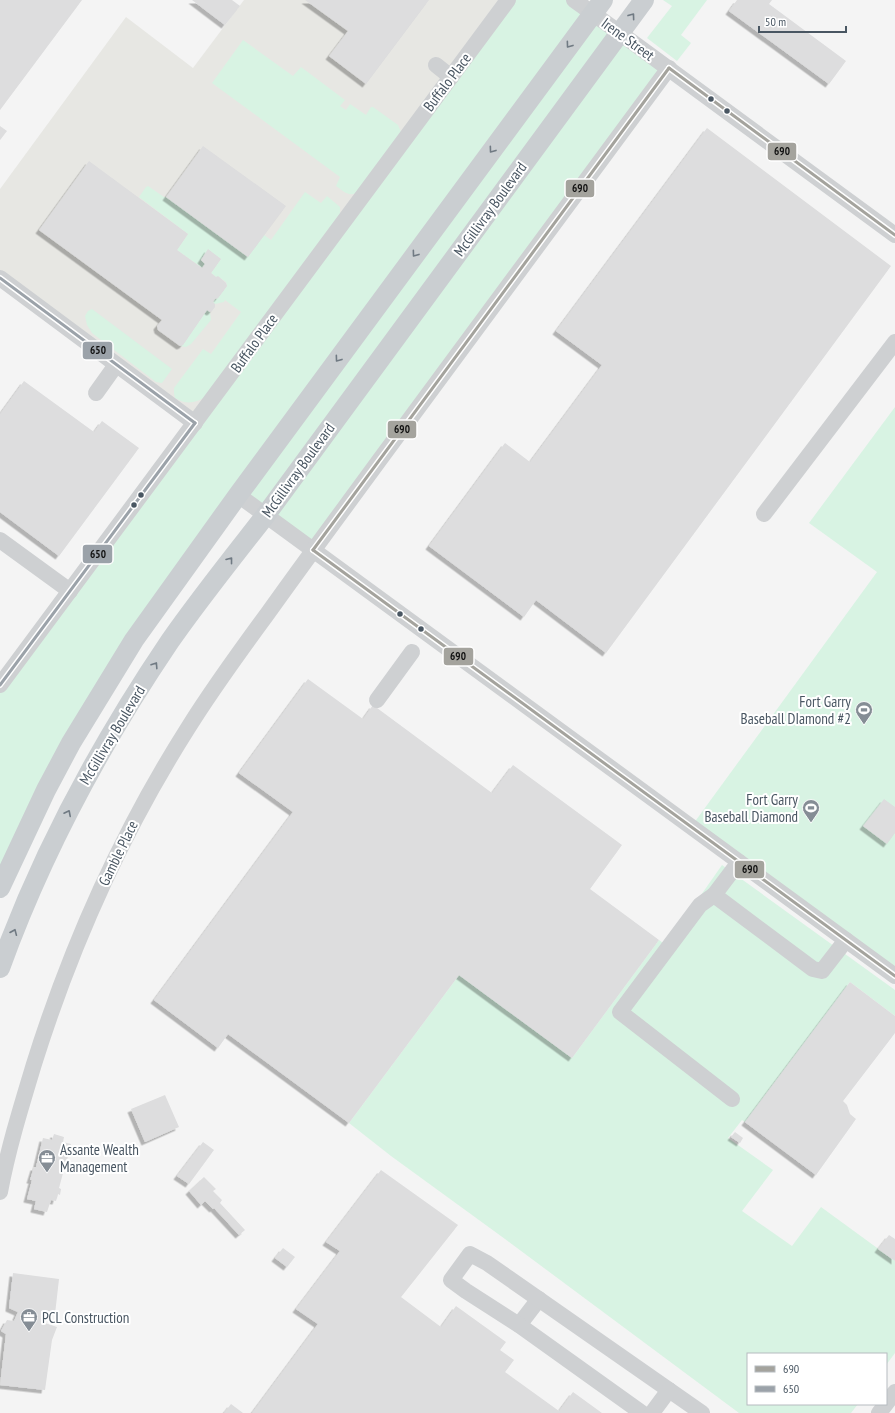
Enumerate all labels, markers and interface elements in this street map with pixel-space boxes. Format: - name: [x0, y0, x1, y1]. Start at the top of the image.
- scale bar: [759, 8, 846, 34]
- street label: Irene Street: [598, 13, 658, 65]
- one-way arrow: [627, 14, 634, 21]
- text: 50 m: [765, 14, 786, 29]
- one-way arrow: [567, 41, 574, 48]
- street label: Buffalo Place: [419, 49, 475, 115]
- unlabelled marker: [706, 94, 716, 104]
- unlabelled marker: [722, 106, 732, 116]
- line badge: 690: [767, 142, 797, 161]
- text: 690: [774, 144, 790, 158]
- one-way arrow: [490, 145, 497, 152]
- street label: McGillivray Boulevard: [449, 158, 531, 260]
- line badge: 690: [565, 179, 595, 198]
- text: 690: [572, 181, 588, 195]
- one-way arrow: [413, 250, 420, 257]
- street label: Buffalo Place: [226, 310, 282, 376]
- line badge: 650: [82, 341, 113, 360]
- text: 650: [90, 343, 106, 357]
- one-way arrow: [336, 354, 343, 361]
- street label: McGillivray Boulevard: [257, 419, 339, 521]
- line badge: 690: [387, 420, 417, 439]
- text: 690: [394, 422, 410, 436]
- unlabelled marker: [136, 490, 146, 500]
- unlabelled marker: [129, 500, 139, 510]
- line badge: 650: [82, 544, 113, 564]
- text: 650: [90, 547, 106, 561]
- one-way arrow: [226, 557, 233, 564]
- unlabelled marker: [395, 609, 405, 619]
- unlabelled marker: [416, 624, 426, 634]
- line badge: 690: [443, 647, 474, 666]
- text: 690: [450, 649, 466, 663]
- one-way arrow: [150, 662, 158, 669]
- street label: McGillivray Boulevard: [75, 682, 149, 788]
- place label: Fort Garry Baseball DIamond #2: [741, 692, 851, 728]
- sports icon: Fort Garry Baseball DIamond #2: [854, 700, 874, 725]
- place label: Fort Garry Baseball Diamond: [705, 790, 798, 826]
- sports icon: Fort Garry Baseball Diamond: [801, 798, 821, 823]
- one-way arrow: [63, 810, 70, 818]
- street label: Gamble Place: [94, 817, 142, 889]
- line badge: 690: [734, 860, 765, 879]
- text: 690: [742, 862, 758, 876]
- one-way arrow: [9, 928, 17, 936]
- place label: Assante Wealth Management: [60, 1140, 139, 1176]
- office icon: Assante Wealth Management: [37, 1148, 57, 1173]
- office icon: PCL Construction: [19, 1307, 39, 1332]
- place label: PCL Construction: [42, 1308, 129, 1327]
- legend: [747, 1353, 887, 1405]
- text: 690: [783, 1361, 799, 1376]
- text: 650: [783, 1381, 799, 1396]

